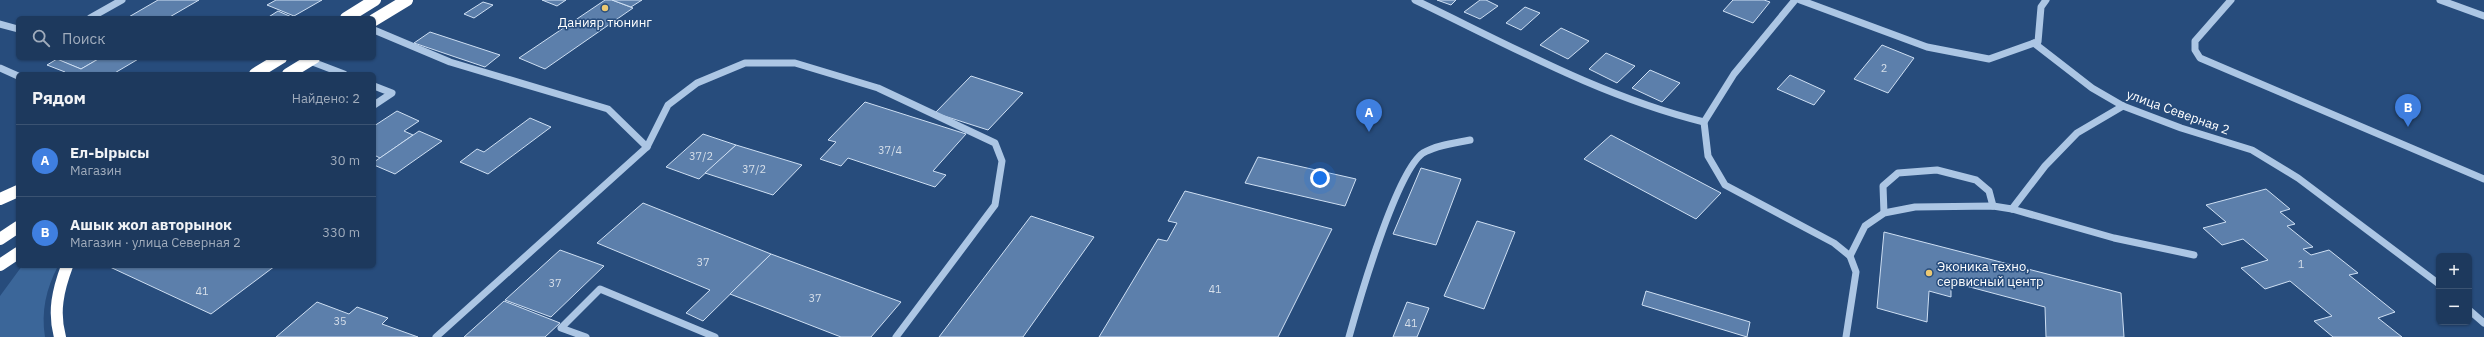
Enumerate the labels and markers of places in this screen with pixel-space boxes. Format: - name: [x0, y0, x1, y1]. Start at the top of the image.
- marker: Данияр тюнинг: [600, 3, 610, 13]
- place label: Данияр тюнинг: [558, 14, 652, 31]
- pin: B: [2395, 94, 2421, 127]
- pin: A: [1356, 99, 1382, 132]
- place label: Эконика техно, сервисный центр: [1937, 258, 2044, 290]
- marker: Эконика техно, сервисный центр: [1924, 268, 1934, 278]

